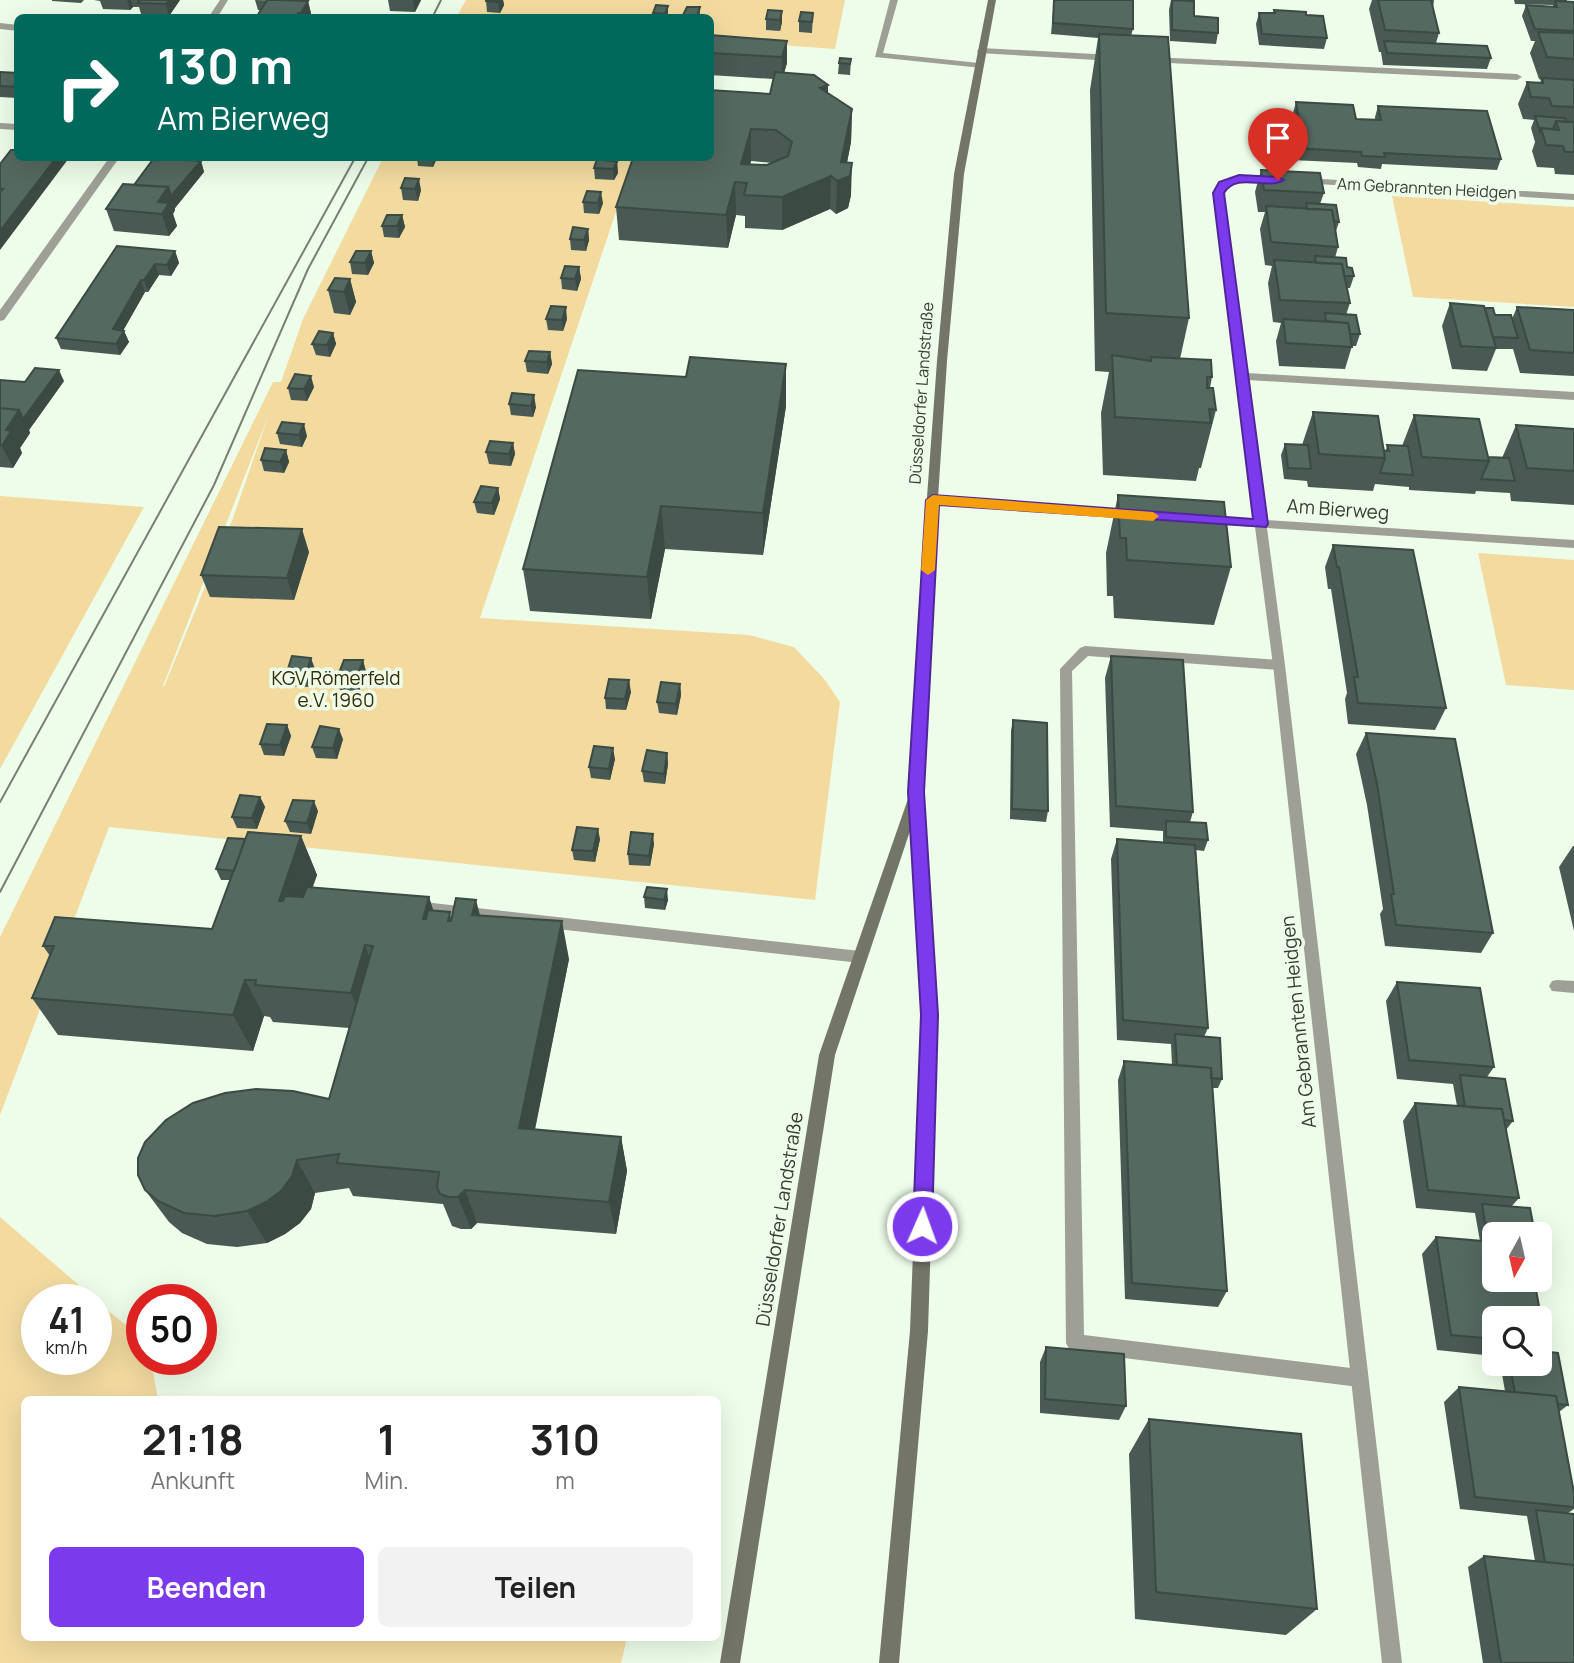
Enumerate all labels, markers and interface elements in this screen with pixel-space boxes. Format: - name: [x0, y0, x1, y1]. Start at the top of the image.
- text: 130 m: [157, 32, 293, 99]
- icon: right: [42, 42, 133, 133]
- text: Am Bierweg: [157, 96, 330, 140]
- pin: [1248, 108, 1308, 180]
- icon: arrive: [1259, 119, 1297, 157]
- street label: Am Gebrannten Heidgen: [1337, 172, 1517, 204]
- street label: Düsseldorfer Landstraße: [904, 301, 938, 485]
- street label: Am Bierweg: [1286, 492, 1390, 526]
- park label: KGV Römerfeld e.V. 1960: [271, 665, 401, 713]
- street label: Am Gebrannten Heidgen: [1274, 914, 1322, 1130]
- street label: Düsseldorfer Landstraße: [749, 1110, 809, 1328]
- position arrow: [885, 1189, 959, 1263]
- north arrow: [1482, 1222, 1552, 1292]
- map controls: [1482, 1222, 1552, 1376]
- speed limit sign: 50: [126, 1284, 217, 1375]
- text: 41: [48, 1296, 85, 1344]
- button: search: [1482, 1306, 1552, 1376]
- text: km/h: [46, 1335, 87, 1359]
- text: 21:18: [142, 1410, 244, 1468]
- text: 1: [378, 1410, 396, 1468]
- text: 310: [530, 1410, 600, 1468]
- text: Ankunft: [151, 1464, 235, 1496]
- text: Min.: [365, 1464, 409, 1496]
- text: m: [555, 1464, 575, 1496]
- button: Beenden: [49, 1547, 364, 1627]
- button: Teilen: [378, 1547, 693, 1627]

